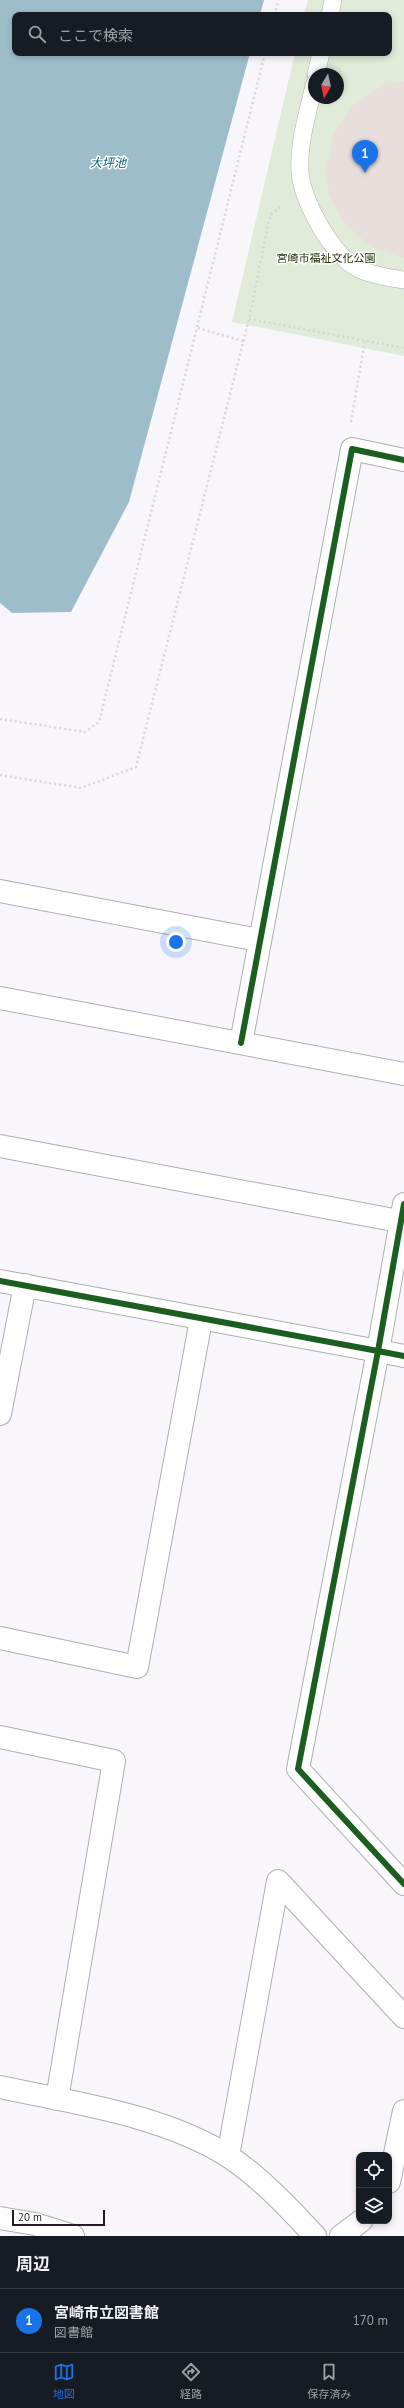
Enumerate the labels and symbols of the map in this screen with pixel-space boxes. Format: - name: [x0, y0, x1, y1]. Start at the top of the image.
- north arrow: [308, 68, 344, 104]
- pin: 1: [352, 140, 378, 173]
- water label: 大坪池: [90, 155, 127, 170]
- park label: 宮崎市福祉文化公園: [277, 251, 376, 265]
- your location: [166, 932, 186, 952]
- scale bar: [12, 2208, 105, 2227]

